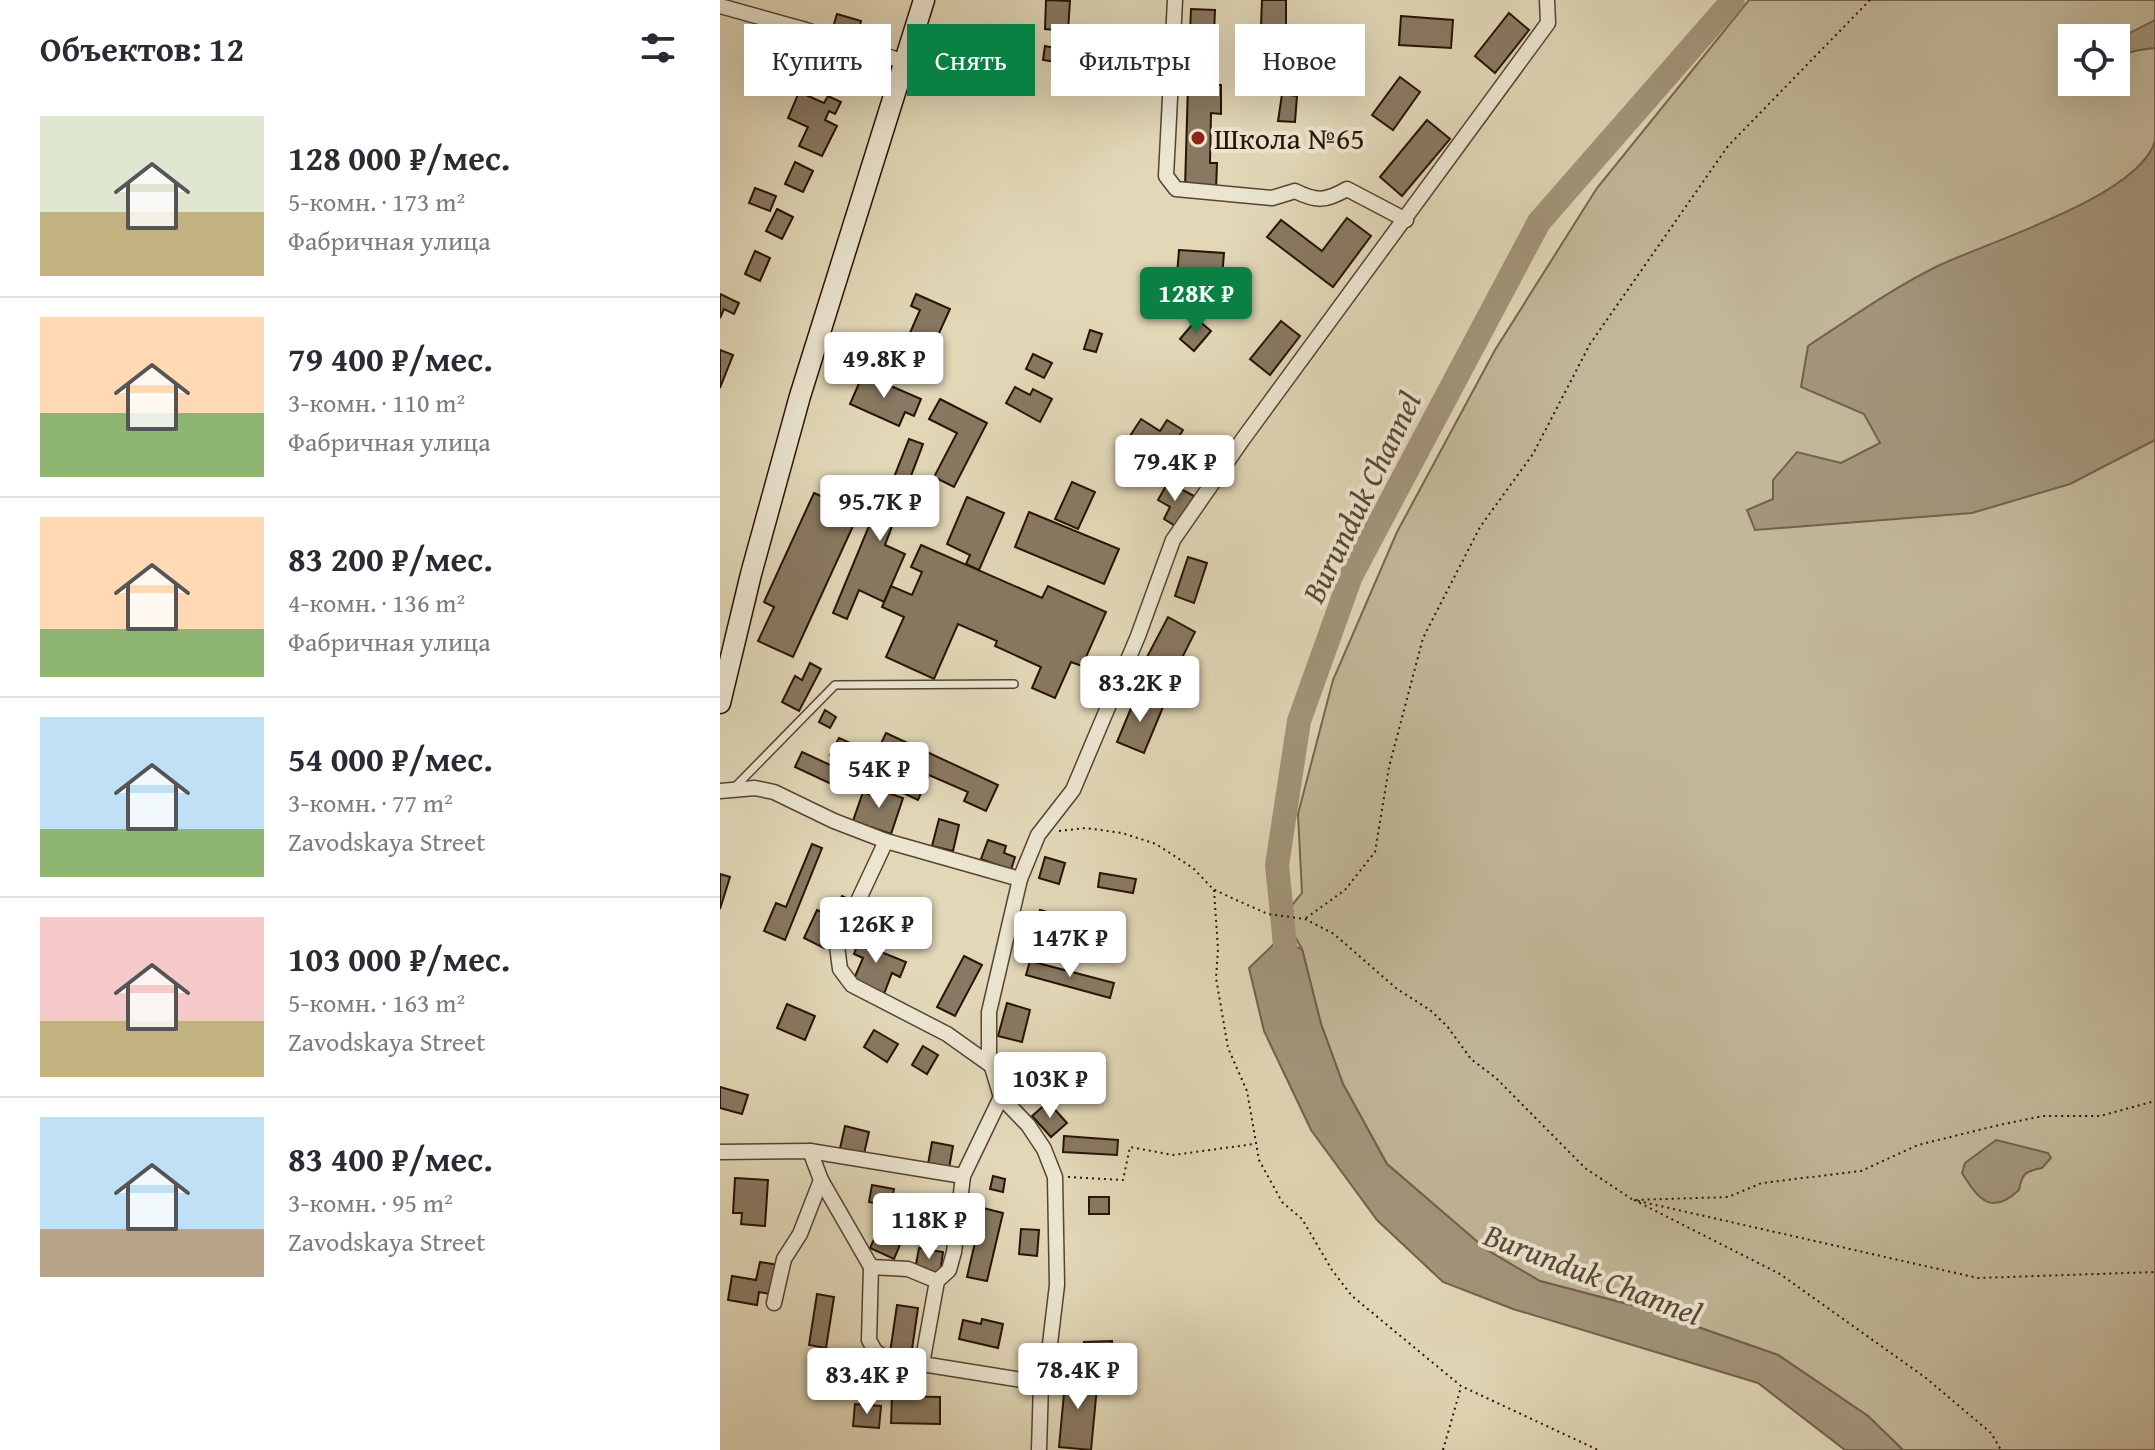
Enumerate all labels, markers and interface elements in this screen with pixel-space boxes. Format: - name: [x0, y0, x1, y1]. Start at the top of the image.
- text: Объектов: 12: [40, 24, 244, 73]
- chip: Купить: [744, 24, 891, 96]
- chip: Снять: [907, 24, 1035, 96]
- chip: Фильтры: [1051, 24, 1219, 96]
- chip: Новое: [1235, 24, 1365, 96]
- map controls: [2058, 24, 2130, 96]
- button: locate: [2058, 24, 2130, 96]
- icon: filters: [636, 26, 680, 70]
- place label: Школа №65: [1214, 116, 1365, 160]
- marker: Школа №65: [1189, 129, 1207, 147]
- text: 128 000 ₽/мес.: [288, 133, 510, 182]
- icon: home: [104, 148, 200, 244]
- text: 5-комн. · 173 m²: [288, 182, 465, 221]
- text: Фабричная улица: [288, 221, 491, 260]
- pin: 128K ₽: [1131, 267, 1261, 335]
- text: 128K ₽: [1158, 273, 1234, 312]
- pin: 49.8K ₽: [810, 332, 958, 400]
- text: 79 400 ₽/мес.: [288, 334, 493, 383]
- text: 49.8K ₽: [842, 338, 926, 377]
- icon: home: [104, 349, 200, 445]
- text: 3-комн. · 110 m²: [288, 383, 465, 422]
- water label: Burunduk Channel: [1289, 383, 1433, 611]
- text: Фабричная улица: [288, 422, 491, 461]
- pin: 79.4K ₽: [1101, 435, 1249, 503]
- text: 79.4K ₽: [1133, 441, 1217, 480]
- pin: 95.7K ₽: [806, 475, 954, 543]
- text: 95.7K ₽: [838, 481, 922, 520]
- text: 83 200 ₽/мес.: [288, 534, 493, 583]
- icon: home: [104, 549, 200, 645]
- text: 4-комн. · 136 m²: [288, 583, 465, 622]
- text: Фабричная улица: [288, 622, 491, 661]
- pin: 83.2K ₽: [1066, 656, 1214, 724]
- text: 83.2K ₽: [1098, 662, 1182, 701]
- text: 54 000 ₽/мес.: [288, 734, 493, 783]
- pin: 54K ₽: [823, 742, 935, 810]
- text: 54K ₽: [848, 748, 910, 787]
- icon: home: [104, 749, 200, 845]
- text: 3-комн. · 77 m²: [288, 783, 453, 822]
- text: Zavodskaya Street: [288, 822, 485, 861]
- pin: 126K ₽: [811, 897, 941, 965]
- text: 126K ₽: [838, 903, 914, 942]
- pin: 147K ₽: [1005, 911, 1135, 979]
- text: 147K ₽: [1032, 917, 1108, 956]
- text: 103 000 ₽/мес.: [288, 934, 510, 983]
- icon: home: [104, 949, 200, 1045]
- text: 5-комн. · 163 m²: [288, 983, 465, 1022]
- text: Zavodskaya Street: [288, 1022, 485, 1061]
- pin: 103K ₽: [985, 1052, 1115, 1120]
- text: 103K ₽: [1012, 1058, 1088, 1097]
- text: 83 400 ₽/мес.: [288, 1134, 493, 1183]
- icon: home: [104, 1149, 200, 1245]
- text: 3-комн. · 95 m²: [288, 1183, 453, 1222]
- pin: 118K ₽: [864, 1193, 994, 1261]
- text: 118K ₽: [891, 1199, 967, 1238]
- water label: Burunduk Channel: [1476, 1211, 1709, 1337]
- text: Zavodskaya Street: [288, 1222, 485, 1261]
- pin: 78.4K ₽: [1004, 1343, 1152, 1411]
- pin: 83.4K ₽: [793, 1348, 941, 1416]
- text: 78.4K ₽: [1036, 1349, 1120, 1388]
- text: 83.4K ₽: [825, 1354, 909, 1393]

